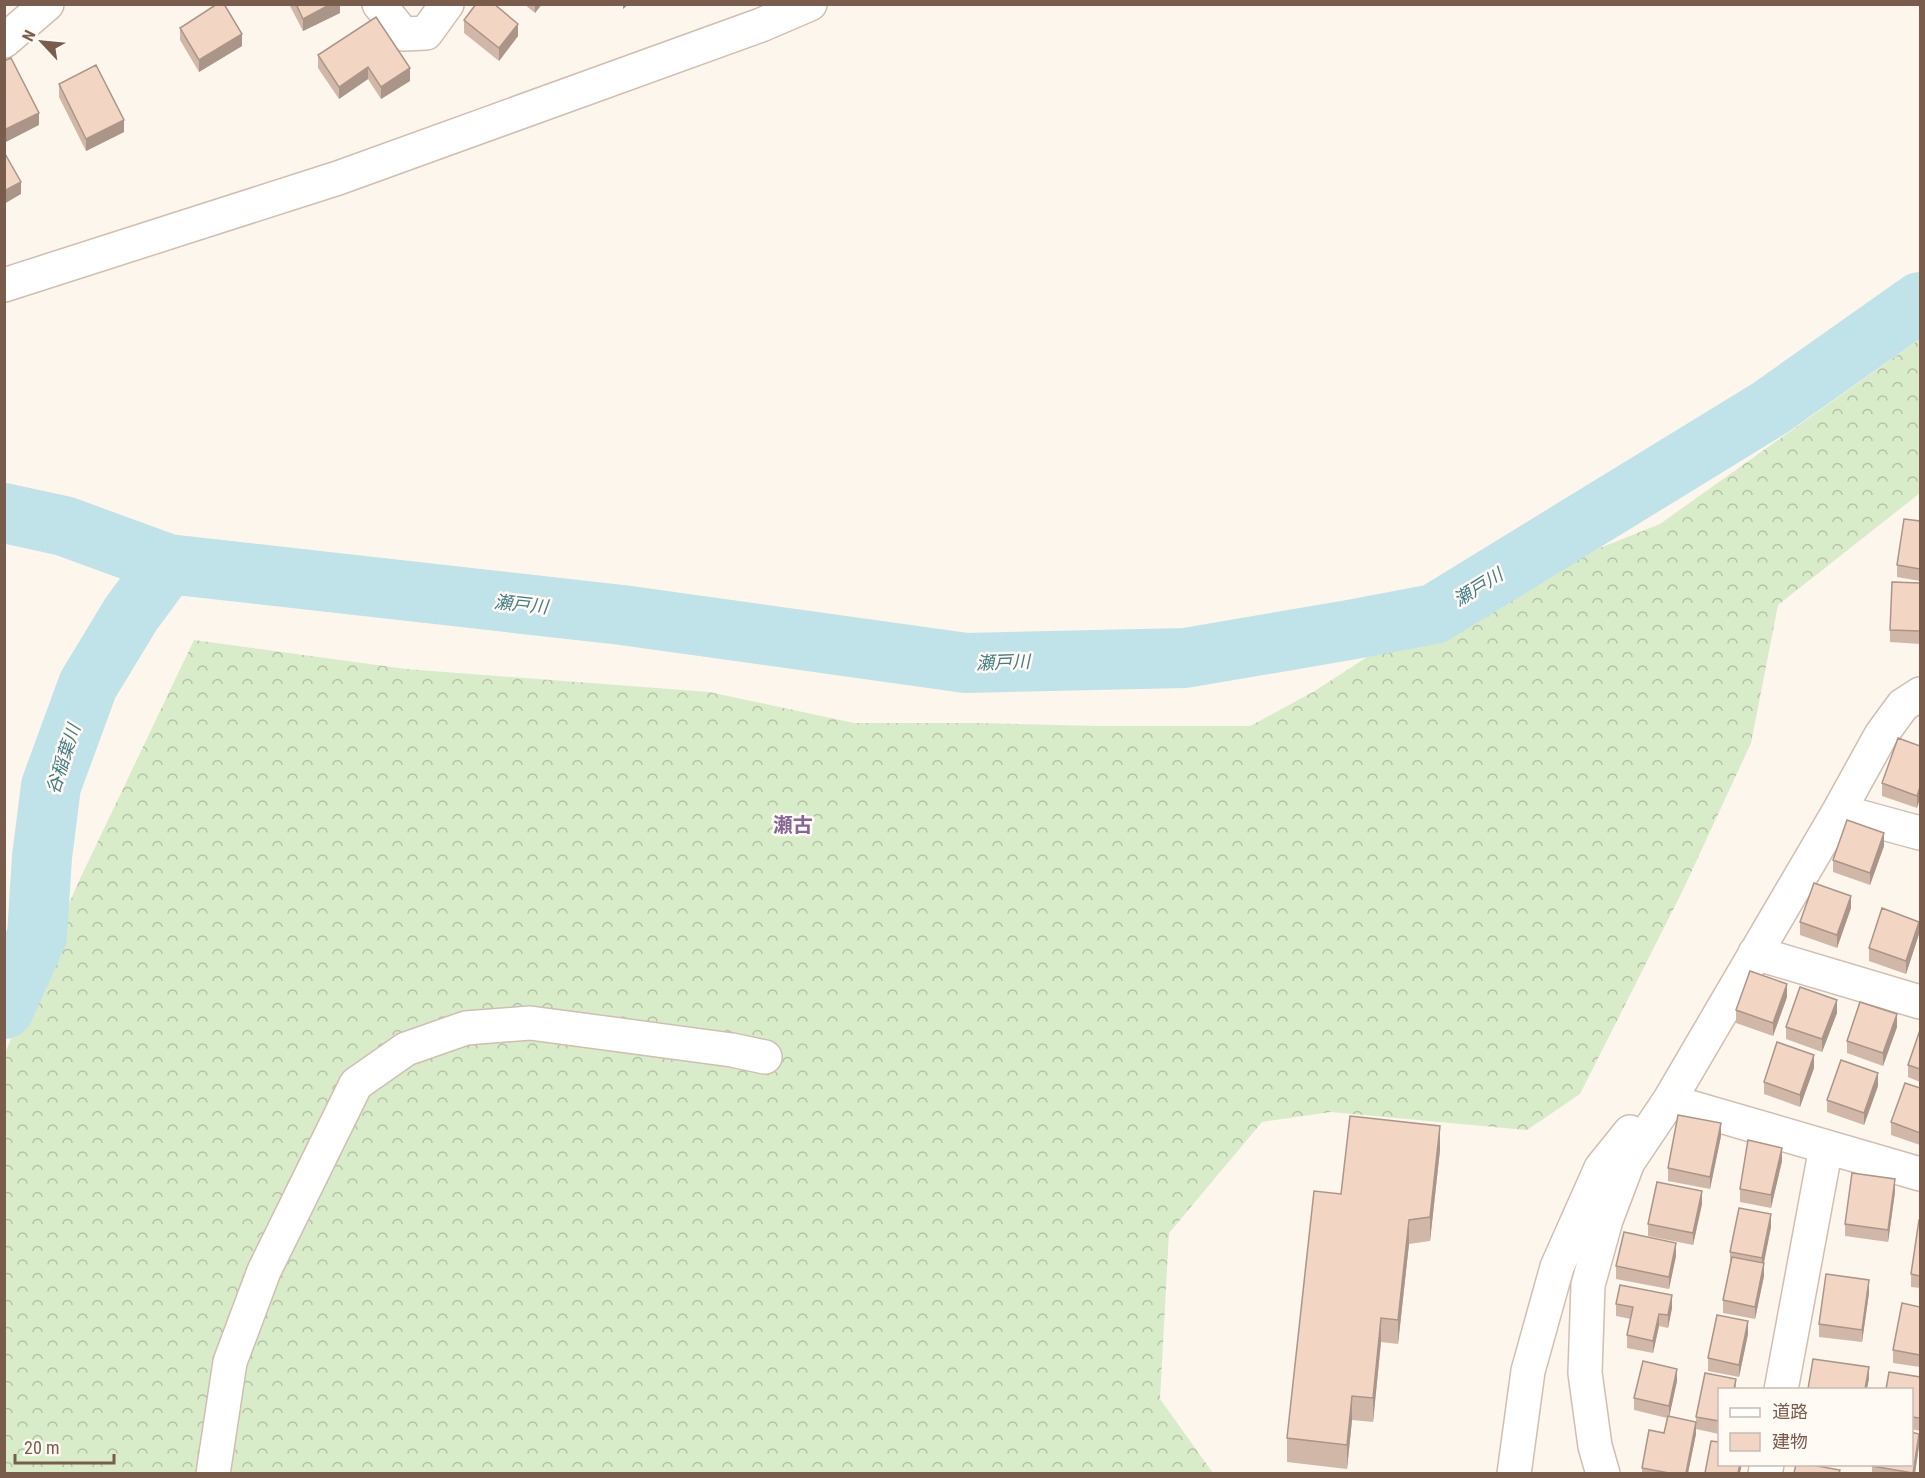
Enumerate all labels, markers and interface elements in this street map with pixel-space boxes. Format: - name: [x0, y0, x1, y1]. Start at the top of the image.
- north arrow: [12, 12, 72, 72]
- text: N: [18, 27, 40, 44]
- water label: 瀬戸川: [1450, 563, 1508, 610]
- water label: 瀬戸川: [493, 591, 551, 617]
- water label: 瀬戸川: [976, 650, 1032, 673]
- water label: 谷稲葉川: [42, 720, 85, 796]
- district label: 瀬古: [773, 813, 813, 837]
- legend: [1718, 1388, 1913, 1466]
- text: 道路: [1772, 1401, 1808, 1422]
- scale bar: [15, 1427, 114, 1465]
- text: 建物: [1772, 1431, 1808, 1452]
- text: 20 m: [24, 1437, 59, 1458]

